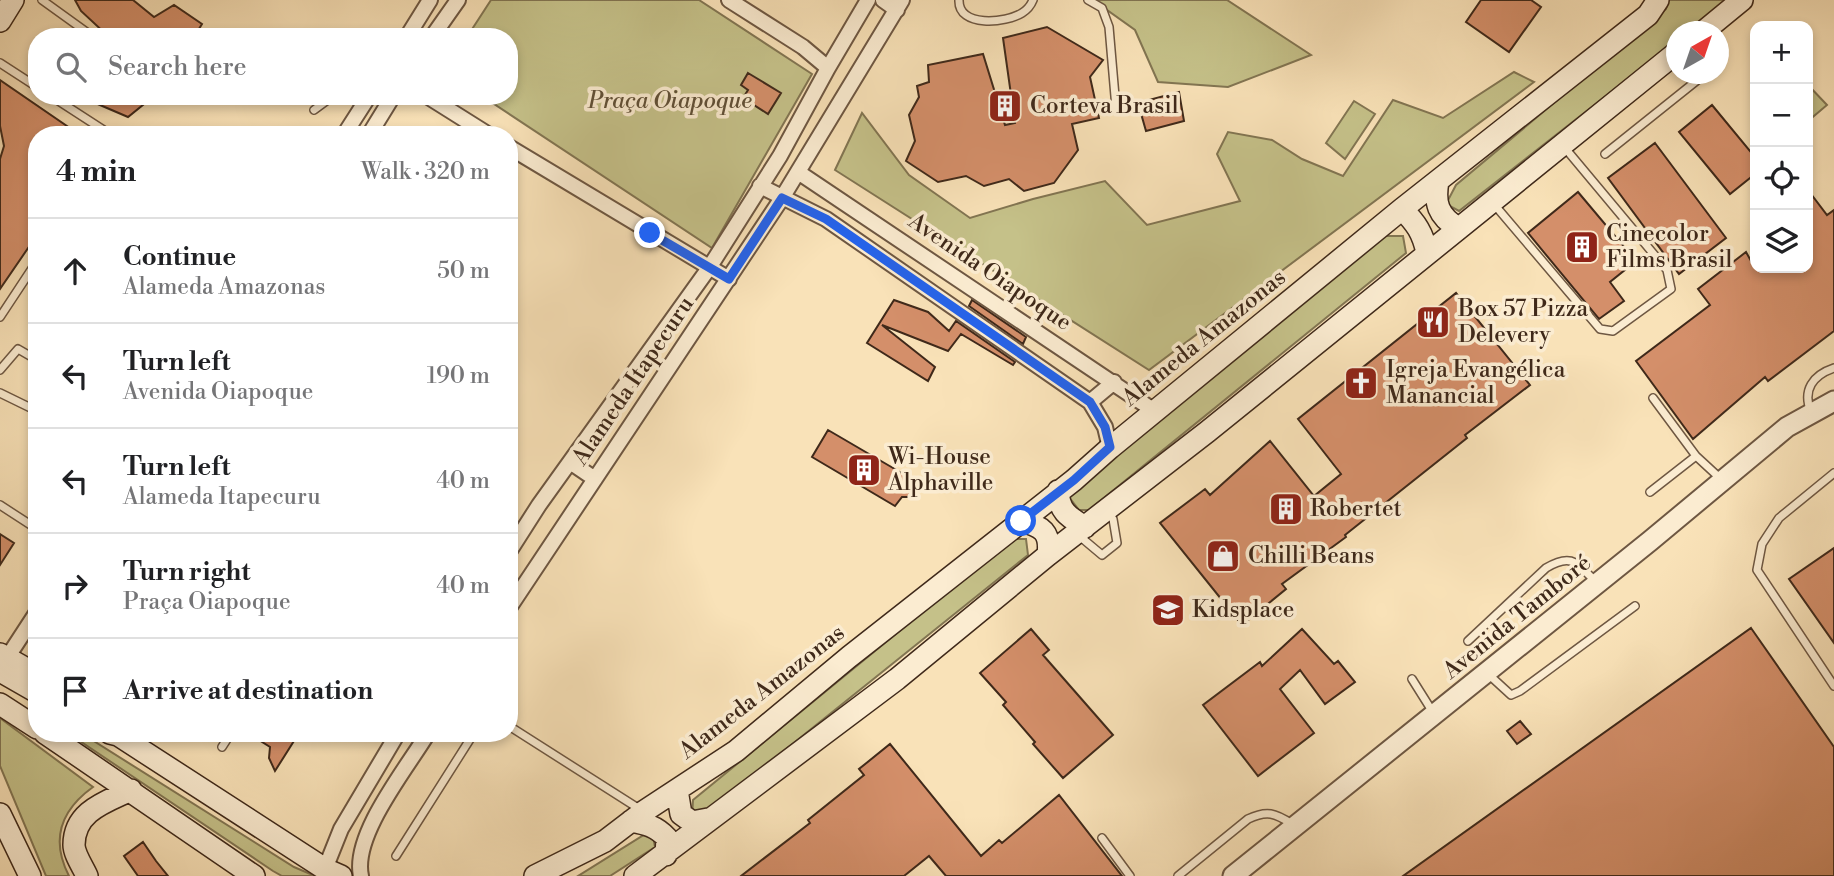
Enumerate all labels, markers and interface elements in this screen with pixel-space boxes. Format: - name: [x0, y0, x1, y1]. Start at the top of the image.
- north arrow: [1666, 21, 1729, 84]
- map controls: [1750, 21, 1813, 273]
- button: +: [1750, 21, 1813, 84]
- search box: [28, 28, 518, 105]
- icon: search: [52, 48, 90, 86]
- text: Search here: [108, 51, 247, 83]
- button: −: [1750, 84, 1813, 147]
- park label: Praça Oiapoque: [587, 87, 752, 115]
- building icon: Corteva Brasil: [986, 87, 1024, 125]
- place label: Corteva Brasil: [1030, 92, 1179, 120]
- button: locate: [1750, 147, 1813, 210]
- text: 4 min: [56, 153, 136, 191]
- text: Walk · 320 m: [361, 158, 490, 186]
- street label: Avenida Oiapoque: [902, 207, 1077, 337]
- button: layers: [1750, 210, 1813, 273]
- route end: [634, 217, 665, 248]
- place label: Cinecolor Films Brasil: [1606, 220, 1733, 274]
- building icon: Cinecolor Films Brasil: [1563, 228, 1601, 266]
- text: Continue: [123, 241, 236, 273]
- icon: ahead: [56, 252, 94, 290]
- text: 50 m: [437, 257, 490, 285]
- street label: Alameda Amazonas: [1116, 263, 1291, 413]
- text: Alameda Amazonas: [123, 273, 325, 301]
- street label: Alameda Itapecuru: [566, 291, 700, 472]
- place label: Box 57 Pizza Delevery: [1457, 295, 1589, 349]
- restaurant icon: Box 57 Pizza Delevery: [1414, 303, 1452, 341]
- text: Turn left: [123, 346, 231, 378]
- place label: Igreja Evangélica Manancial: [1386, 356, 1566, 410]
- icon: left: [56, 357, 94, 395]
- text: 190 m: [427, 362, 490, 390]
- church icon: Igreja Evangélica Manancial: [1342, 364, 1380, 402]
- text: Avenida Oiapoque: [123, 378, 314, 406]
- place label: Wi-House Alphaville: [887, 443, 993, 497]
- text: Turn left: [123, 451, 231, 483]
- building icon: Wi-House Alphaville: [845, 451, 883, 489]
- icon: left: [56, 462, 94, 500]
- text: 40 m: [436, 467, 490, 495]
- text: Alameda Itapecuru: [123, 483, 321, 511]
- building icon: Robertet: [1267, 490, 1305, 528]
- place label: Robertet: [1310, 495, 1402, 523]
- route start: [1005, 505, 1036, 536]
- shop icon: Chilli Beans: [1204, 537, 1242, 575]
- place label: Chilli Beans: [1248, 542, 1374, 570]
- street label: Avenida Tamboré: [1437, 549, 1597, 686]
- text: Turn right: [123, 556, 251, 588]
- icon: right: [56, 567, 94, 605]
- text: 40 m: [436, 572, 490, 600]
- text: Praça Oiapoque: [123, 588, 291, 616]
- school or university icon: Kidsplace: [1149, 591, 1187, 629]
- place label: Kidsplace: [1192, 596, 1294, 624]
- street label: Alameda Amazonas: [673, 619, 850, 766]
- icon: arrive: [56, 672, 94, 710]
- text: Arrive at destination: [123, 675, 373, 707]

